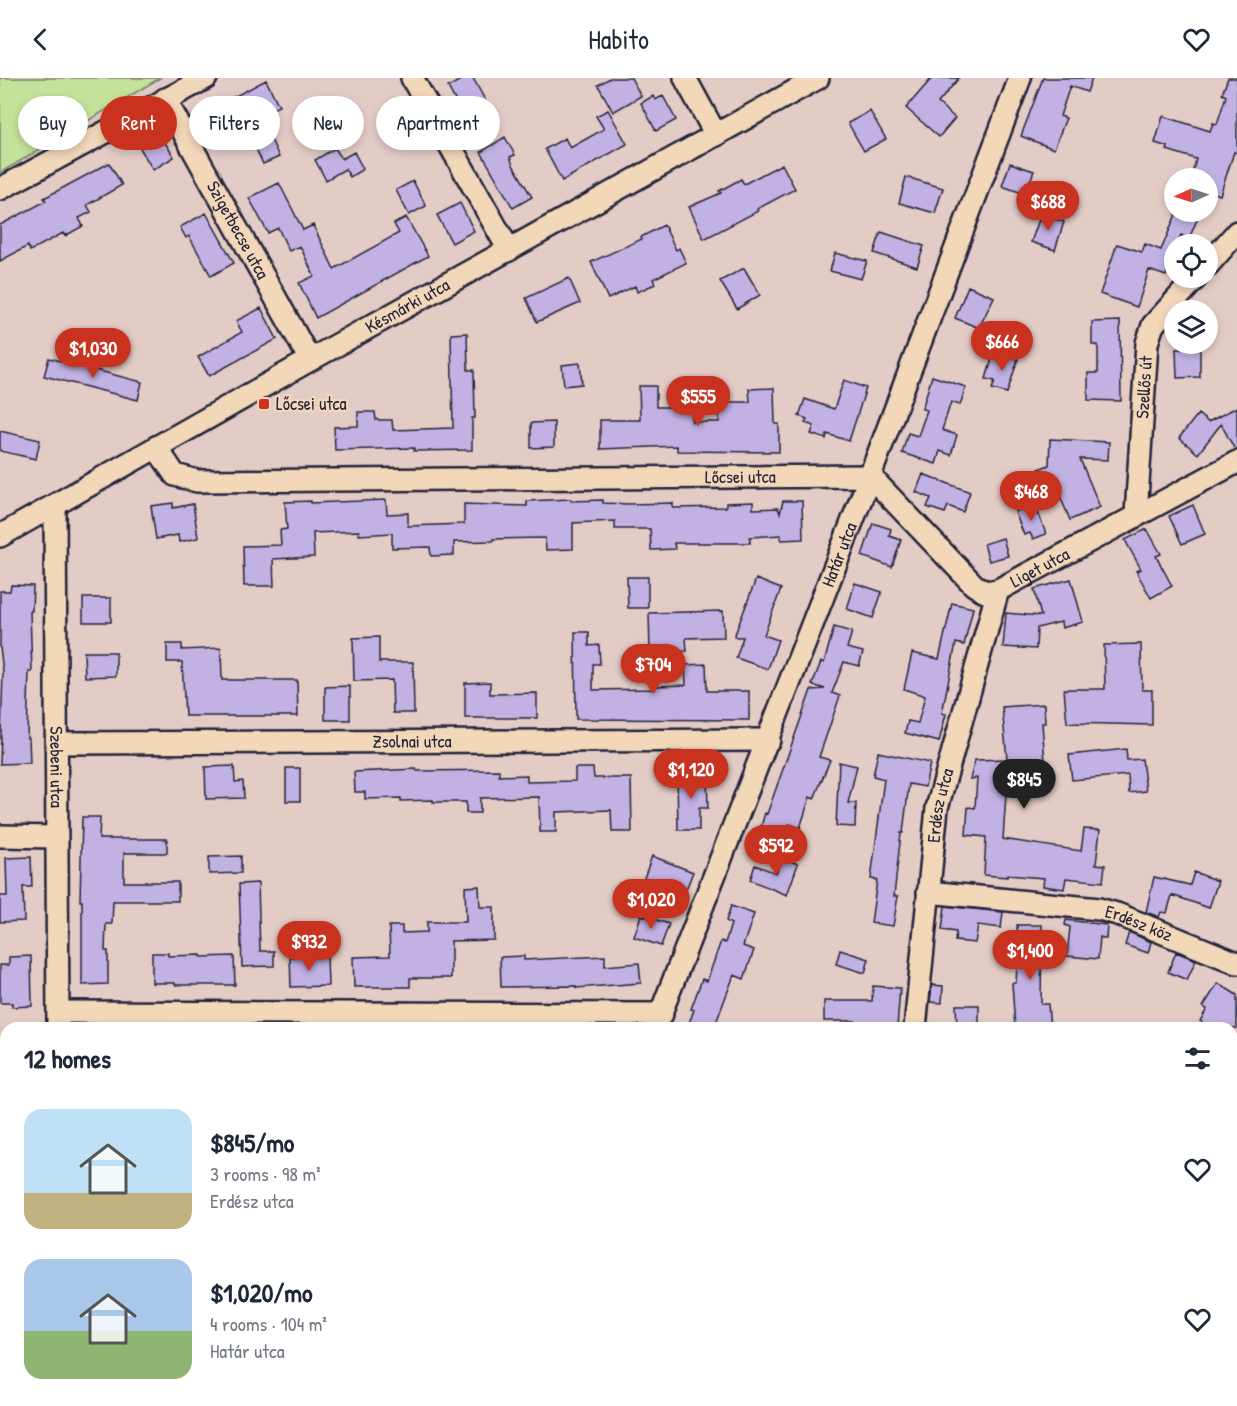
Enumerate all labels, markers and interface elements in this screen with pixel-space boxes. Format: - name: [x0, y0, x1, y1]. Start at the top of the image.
- text: Habito: [588, 21, 649, 57]
- icon: back: [24, 23, 57, 56]
- icon: heart: [1180, 23, 1213, 56]
- chip: Buy: [18, 96, 88, 150]
- chip: Rent: [100, 96, 177, 150]
- chip: Filters: [189, 96, 280, 150]
- chip: New: [292, 96, 364, 150]
- chip: Apartment: [376, 96, 500, 150]
- north arrow: [1164, 168, 1218, 222]
- map controls: [1164, 168, 1218, 354]
- street label: Szigetbecse utca: [201, 176, 276, 283]
- pin: $688: [1012, 181, 1084, 232]
- text: $688: [1030, 187, 1066, 214]
- button: locate: [1164, 234, 1218, 288]
- street label: Késmárki utca: [361, 272, 454, 339]
- button: layers: [1164, 300, 1218, 354]
- pin: $666: [966, 321, 1038, 372]
- text: $666: [985, 327, 1019, 354]
- pin: $1,030: [44, 328, 142, 379]
- text: $1,030: [69, 334, 117, 361]
- street label: Szellős út: [1129, 354, 1158, 419]
- pin: $555: [662, 376, 734, 427]
- text: $555: [680, 382, 716, 409]
- place label: Lőcsei utca: [276, 391, 347, 416]
- marker: Lőcsei utca: [257, 397, 271, 411]
- street label: Lőcsei utca: [705, 464, 776, 489]
- pin: $468: [995, 471, 1067, 522]
- text: $468: [1014, 477, 1048, 504]
- street label: Határ utca: [815, 519, 863, 590]
- street label: Liget utca: [1006, 541, 1074, 593]
- pin: $704: [617, 644, 689, 695]
- text: $704: [635, 650, 671, 677]
- street label: Szebeni utca: [44, 726, 70, 808]
- street label: Zsolnai utca: [372, 728, 452, 754]
- pin: $1,120: [642, 749, 740, 800]
- text: $1,120: [667, 755, 715, 782]
- pin: $845: [988, 759, 1060, 810]
- street label: Erdész utca: [921, 765, 959, 844]
- text: $845: [1007, 765, 1041, 792]
- pin: $592: [740, 825, 812, 876]
- text: $592: [758, 831, 794, 858]
- pin: $1,020: [602, 879, 700, 930]
- text: $1,020: [627, 885, 675, 912]
- street label: Erdész köz: [1103, 898, 1176, 947]
- pin: $932: [273, 921, 345, 972]
- text: $932: [291, 927, 327, 954]
- pin: $1,400: [981, 930, 1079, 981]
- text: $1,400: [1007, 936, 1053, 963]
- text: 12 homes: [24, 1041, 111, 1076]
- icon: filters: [1181, 1042, 1214, 1075]
- text: $845/mo: [210, 1125, 294, 1160]
- icon: home: [72, 1133, 144, 1205]
- icon: heart: [1181, 1153, 1214, 1186]
- text: 3 rooms · 98 m²: [210, 1160, 321, 1187]
- text: Erdész utca: [210, 1187, 294, 1214]
- text: $1,020/mo: [210, 1275, 313, 1310]
- icon: home: [72, 1283, 144, 1355]
- icon: heart: [1181, 1303, 1214, 1336]
- text: 4 rooms · 104 m²: [210, 1310, 327, 1337]
- text: Határ utca: [210, 1337, 285, 1364]

